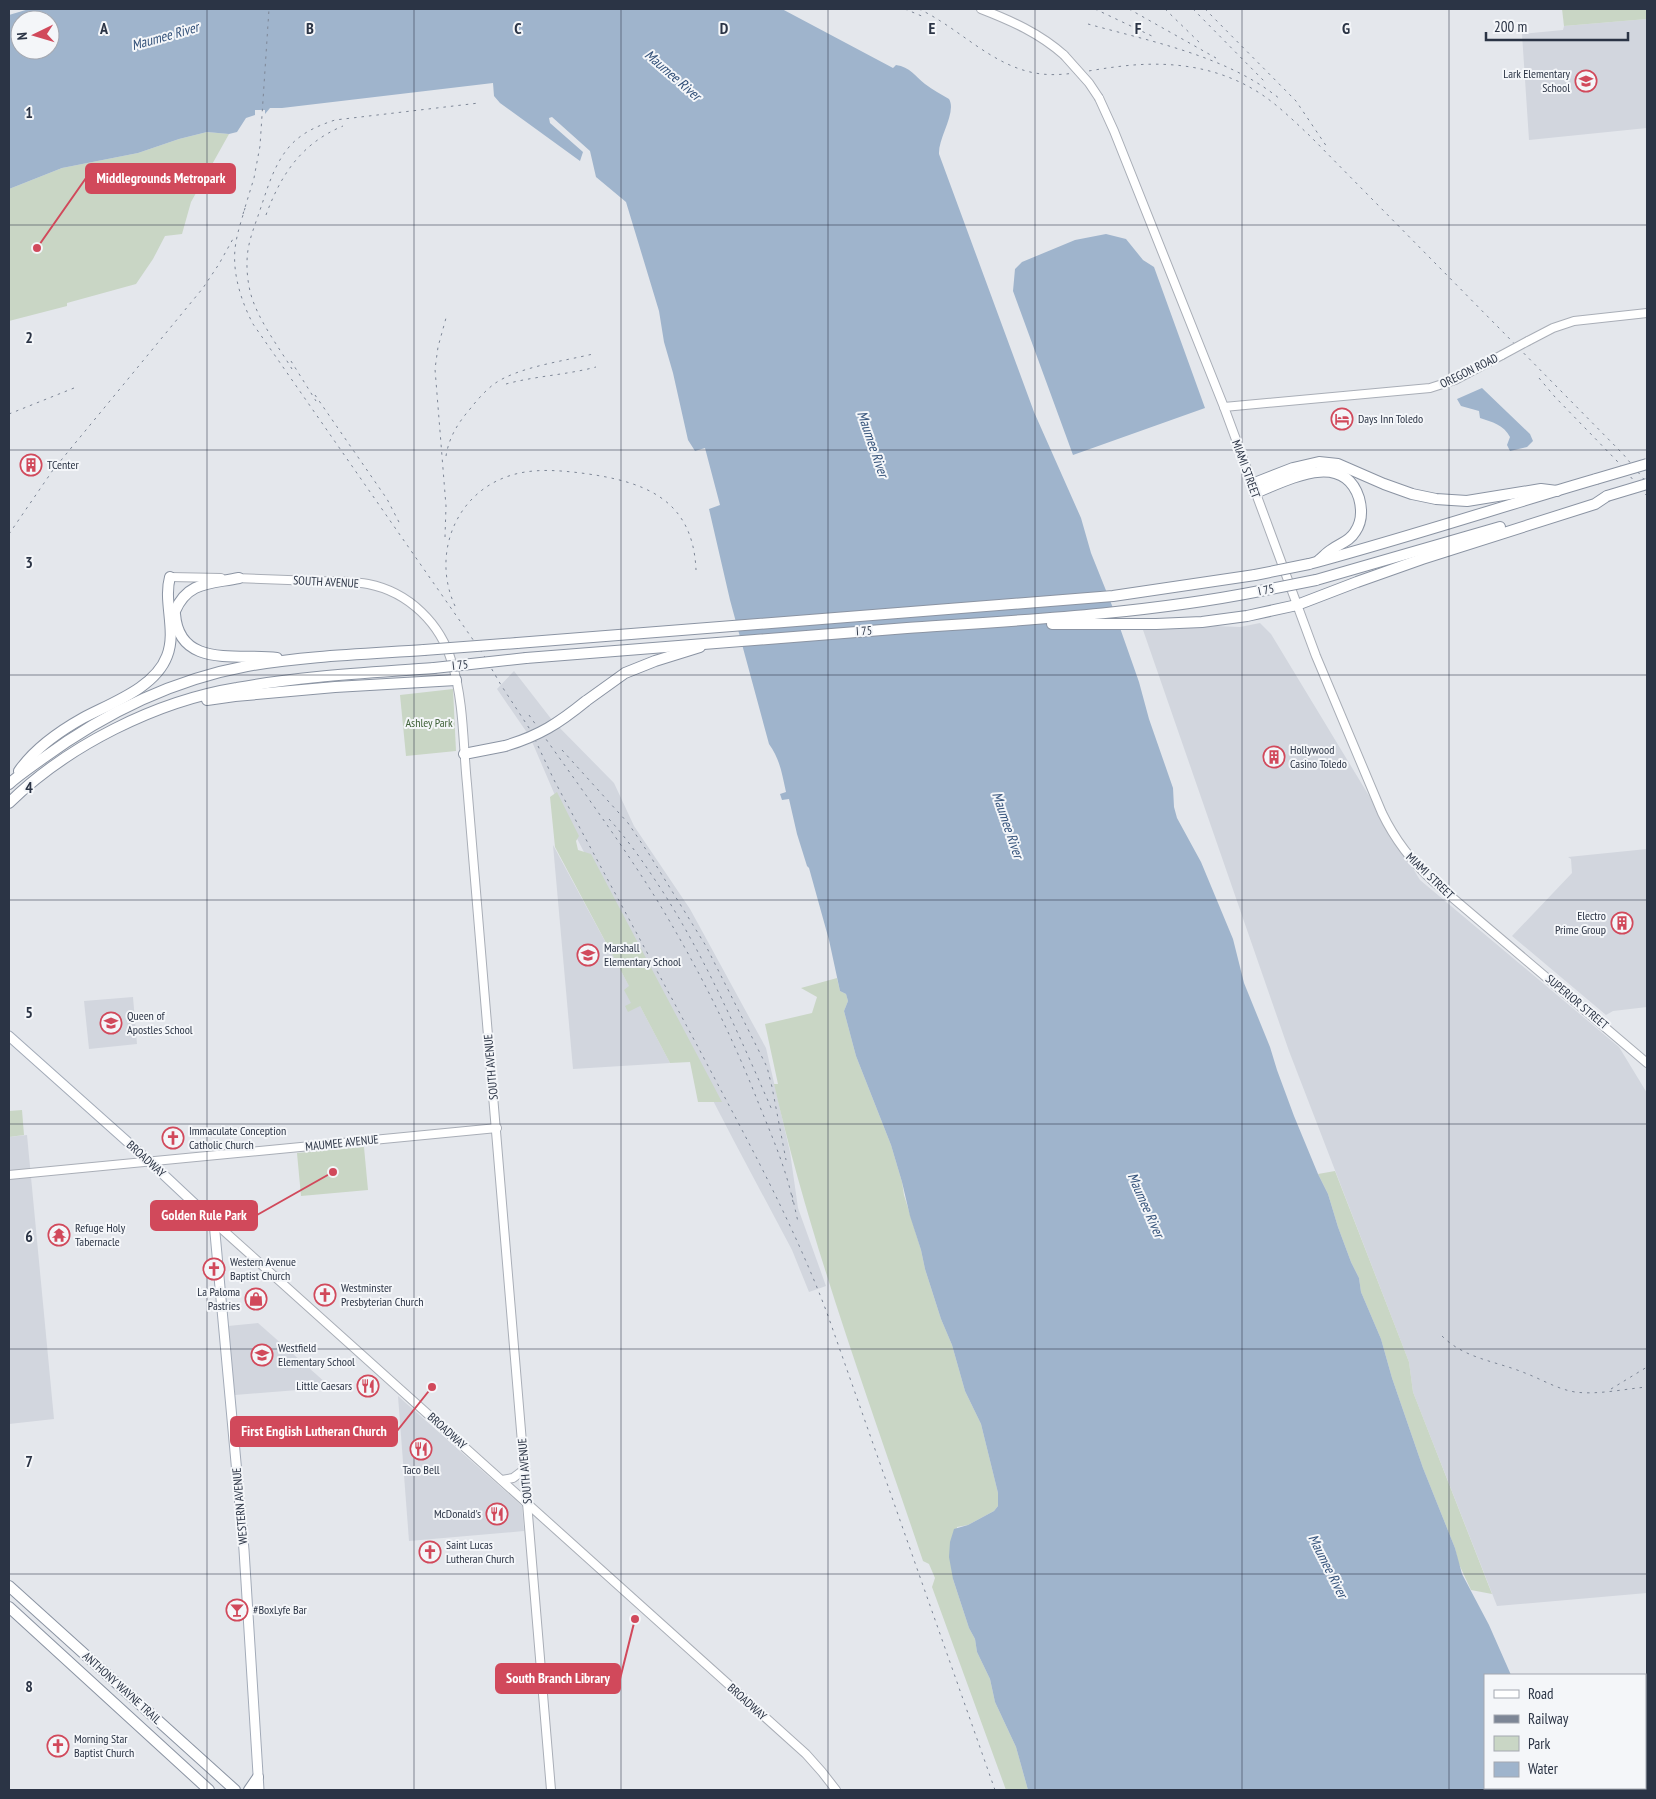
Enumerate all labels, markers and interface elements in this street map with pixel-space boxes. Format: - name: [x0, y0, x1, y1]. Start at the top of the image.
- north arrow: [10, 10, 60, 60]
- scale bar: [1486, 10, 1628, 42]
- water label: Maumee River: [129, 17, 203, 54]
- text: 200 m: [1494, 17, 1527, 36]
- text: A: [99, 18, 109, 38]
- text: B: [306, 18, 314, 38]
- text: C: [514, 18, 522, 38]
- text: D: [720, 18, 729, 38]
- text: E: [929, 18, 936, 38]
- text: F: [1135, 18, 1142, 38]
- text: G: [1342, 18, 1350, 38]
- text: N: [13, 32, 31, 41]
- water label: Maumee River: [641, 46, 707, 106]
- place label: Lark Elementary School: [1503, 66, 1570, 95]
- school or university icon: Lark Elementary School: [1574, 69, 1598, 93]
- text: 1: [25, 102, 33, 122]
- callout: Middlegrounds Metropark: [86, 164, 235, 193]
- text: Middlegrounds Metropark: [97, 169, 226, 187]
- text: 2: [25, 327, 33, 347]
- street label: OREGON ROAD: [1437, 350, 1500, 391]
- hotel icon: Days Inn Toledo: [1330, 407, 1354, 431]
- water label: Maumee River: [853, 408, 893, 482]
- place label: Days Inn Toledo: [1358, 411, 1423, 426]
- street label: MIAMI STREET: [1229, 438, 1264, 501]
- building icon: TCenter: [19, 453, 43, 477]
- place label: TCenter: [47, 457, 79, 472]
- text: 3: [25, 552, 33, 572]
- street label: SOUTH AVENUE: [293, 572, 359, 591]
- street label: I 75: [1256, 580, 1275, 599]
- street label: I 75: [855, 622, 873, 639]
- street label: I 75: [451, 656, 469, 673]
- park label: Ashley Park: [405, 715, 453, 730]
- place label: Hollywood Casino Toledo: [1290, 742, 1347, 771]
- building icon: Hollywood Casino Toledo: [1262, 745, 1286, 769]
- text: 4: [25, 777, 33, 797]
- water label: Maumee River: [988, 789, 1028, 863]
- street label: MIAMI STREET: [1403, 849, 1458, 903]
- place label: Electro Prime Group: [1555, 908, 1606, 937]
- building icon: Electro Prime Group: [1610, 911, 1634, 935]
- place label: Marshall Elementary School: [604, 940, 681, 969]
- school or university icon: Marshall Elementary School: [576, 943, 600, 967]
- street label: SUPERIOR STREET: [1543, 971, 1612, 1033]
- text: 5: [25, 1002, 33, 1022]
- place label: Queen of Apostles School: [127, 1008, 193, 1037]
- school or university icon: Queen of Apostles School: [99, 1011, 123, 1035]
- street label: SOUTH AVENUE: [480, 1034, 501, 1100]
- place label: Immaculate Conception Catholic Church: [189, 1123, 286, 1152]
- church icon: Immaculate Conception Catholic Church: [161, 1126, 185, 1150]
- street label: MAUMEE AVENUE: [305, 1131, 379, 1154]
- street label: BROADWAY: [124, 1137, 169, 1180]
- water label: Maumee River: [1124, 1170, 1169, 1242]
- callout: Golden Rule Park: [151, 1201, 257, 1230]
- text: Golden Rule Park: [161, 1206, 247, 1224]
- place label: Refuge Holy Tabernacle: [75, 1220, 126, 1249]
- temple icon: Refuge Holy Tabernacle: [47, 1223, 71, 1247]
- text: 6: [25, 1226, 33, 1246]
- place label: Western Avenue Baptist Church: [230, 1254, 296, 1283]
- church icon: Western Avenue Baptist Church: [202, 1257, 226, 1281]
- place label: Westminster Presbyterian Church: [341, 1280, 423, 1309]
- church icon: Westminster Presbyterian Church: [313, 1283, 337, 1307]
- place label: La Paloma Pastries: [197, 1284, 240, 1313]
- shop icon: La Paloma Pastries: [244, 1287, 268, 1311]
- place label: Westfield Elementary School: [278, 1340, 355, 1369]
- school or university icon: Westfield Elementary School: [250, 1343, 274, 1367]
- restaurant icon: Little Caesars: [356, 1374, 380, 1398]
- place label: Little Caesars: [296, 1378, 352, 1393]
- street label: BROADWAY: [425, 1409, 470, 1452]
- callout: First English Lutheran Church: [231, 1417, 397, 1446]
- text: First English Lutheran Church: [241, 1422, 387, 1440]
- restaurant icon: Taco Bell: [409, 1437, 433, 1461]
- street label: SOUTH AVENUE: [514, 1438, 535, 1504]
- text: 7: [25, 1451, 33, 1471]
- place label: Taco Bell: [402, 1462, 440, 1477]
- street label: WESTERN AVENUE: [229, 1467, 250, 1545]
- restaurant icon: McDonald's: [485, 1502, 509, 1526]
- place label: McDonald's: [434, 1506, 481, 1521]
- water label: Maumee River: [1304, 1531, 1353, 1603]
- place label: Saint Lucas Lutheran Church: [446, 1537, 514, 1566]
- church icon: Saint Lucas Lutheran Church: [418, 1540, 442, 1564]
- bar icon: #BoxLyfe Bar: [225, 1598, 249, 1622]
- place label: #BoxLyfe Bar: [253, 1602, 307, 1617]
- street label: ANTHONY WAYNE TRAIL: [80, 1648, 165, 1727]
- callout: South Branch Library: [496, 1664, 620, 1693]
- text: South Branch Library: [506, 1669, 610, 1687]
- legend: [1484, 1674, 1646, 1789]
- text: 8: [25, 1676, 33, 1696]
- street label: BROADWAY: [725, 1680, 770, 1723]
- text: Road: [1528, 1684, 1554, 1703]
- text: Railway: [1528, 1709, 1569, 1728]
- place label: Morning Star Baptist Church: [74, 1731, 134, 1760]
- church icon: Morning Star Baptist Church: [46, 1734, 70, 1758]
- text: Park: [1528, 1734, 1550, 1753]
- text: Water: [1528, 1759, 1559, 1778]

